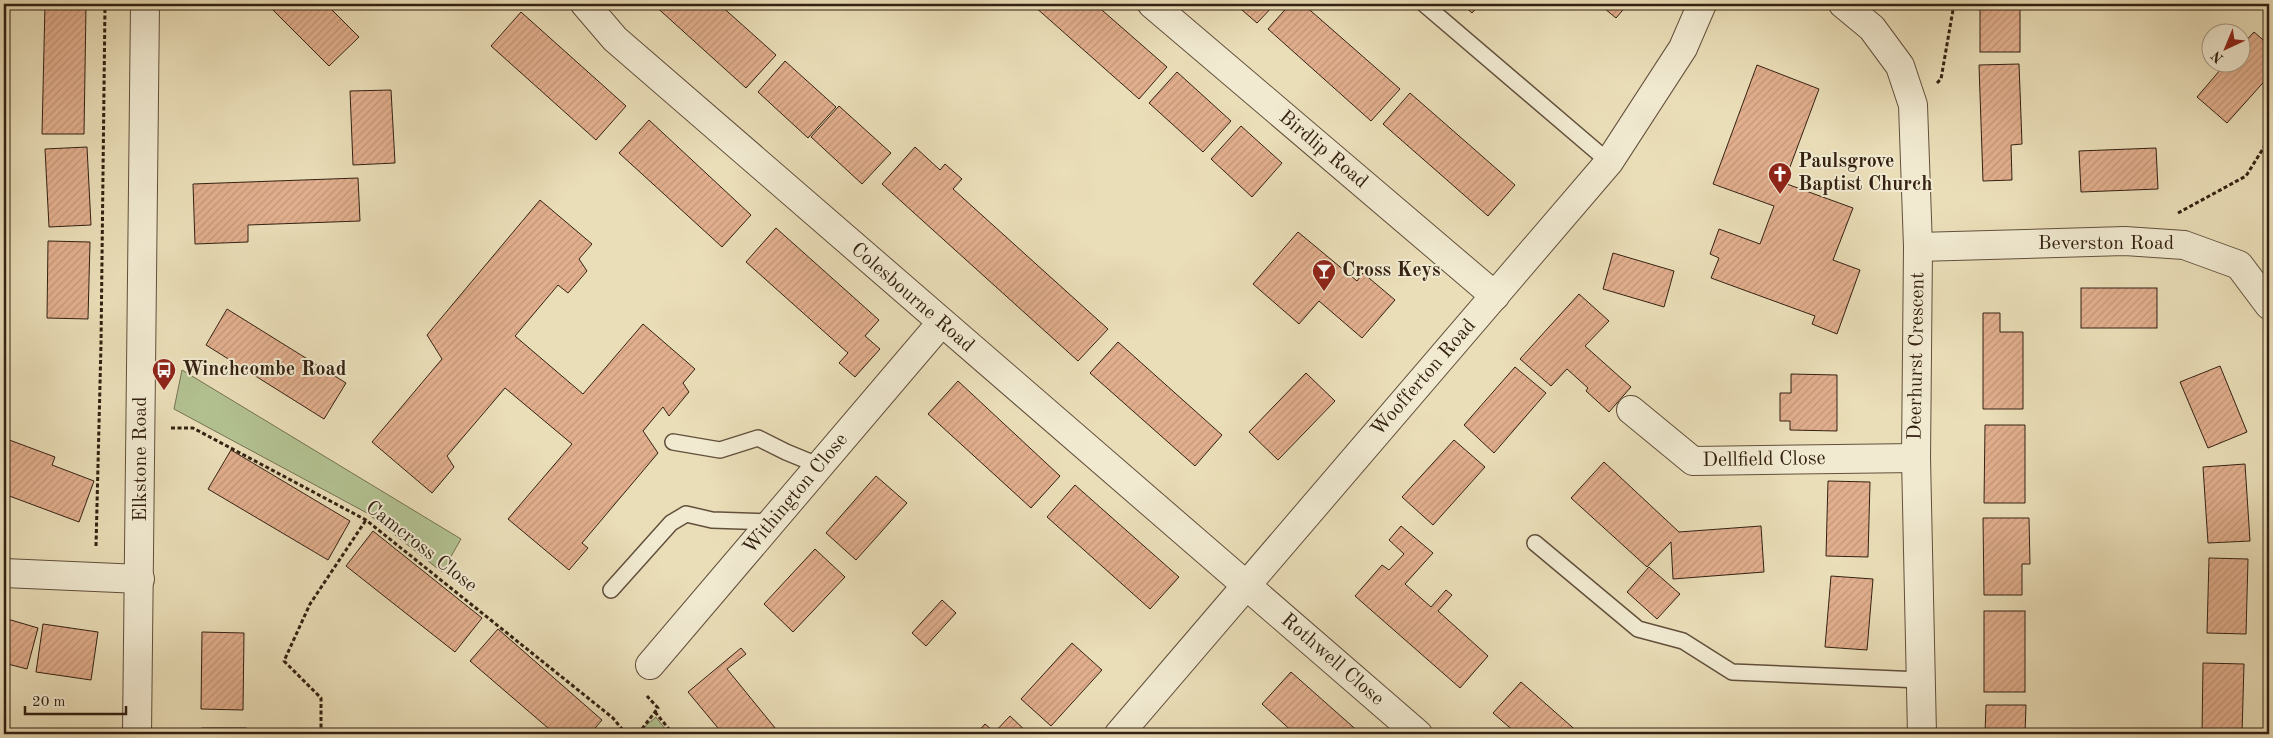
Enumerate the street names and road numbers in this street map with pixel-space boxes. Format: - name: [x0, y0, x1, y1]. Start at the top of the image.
- street label: Birdlip Road: [1275, 107, 1371, 193]
- street label: Beverston Road: [2038, 234, 2174, 254]
- street label: Colesbourne Road: [847, 239, 977, 357]
- street label: Deerhurst Crescent: [1906, 272, 1928, 440]
- street label: Woofferton Road: [1368, 316, 1480, 440]
- street label: Elkstone Road: [131, 396, 151, 522]
- street label: Withington Close: [740, 430, 852, 558]
- street label: Dellfield Close: [1702, 449, 1826, 471]
- street label: Camcross Close: [361, 497, 481, 597]
- street label: Rothwell Close: [1277, 610, 1387, 710]

